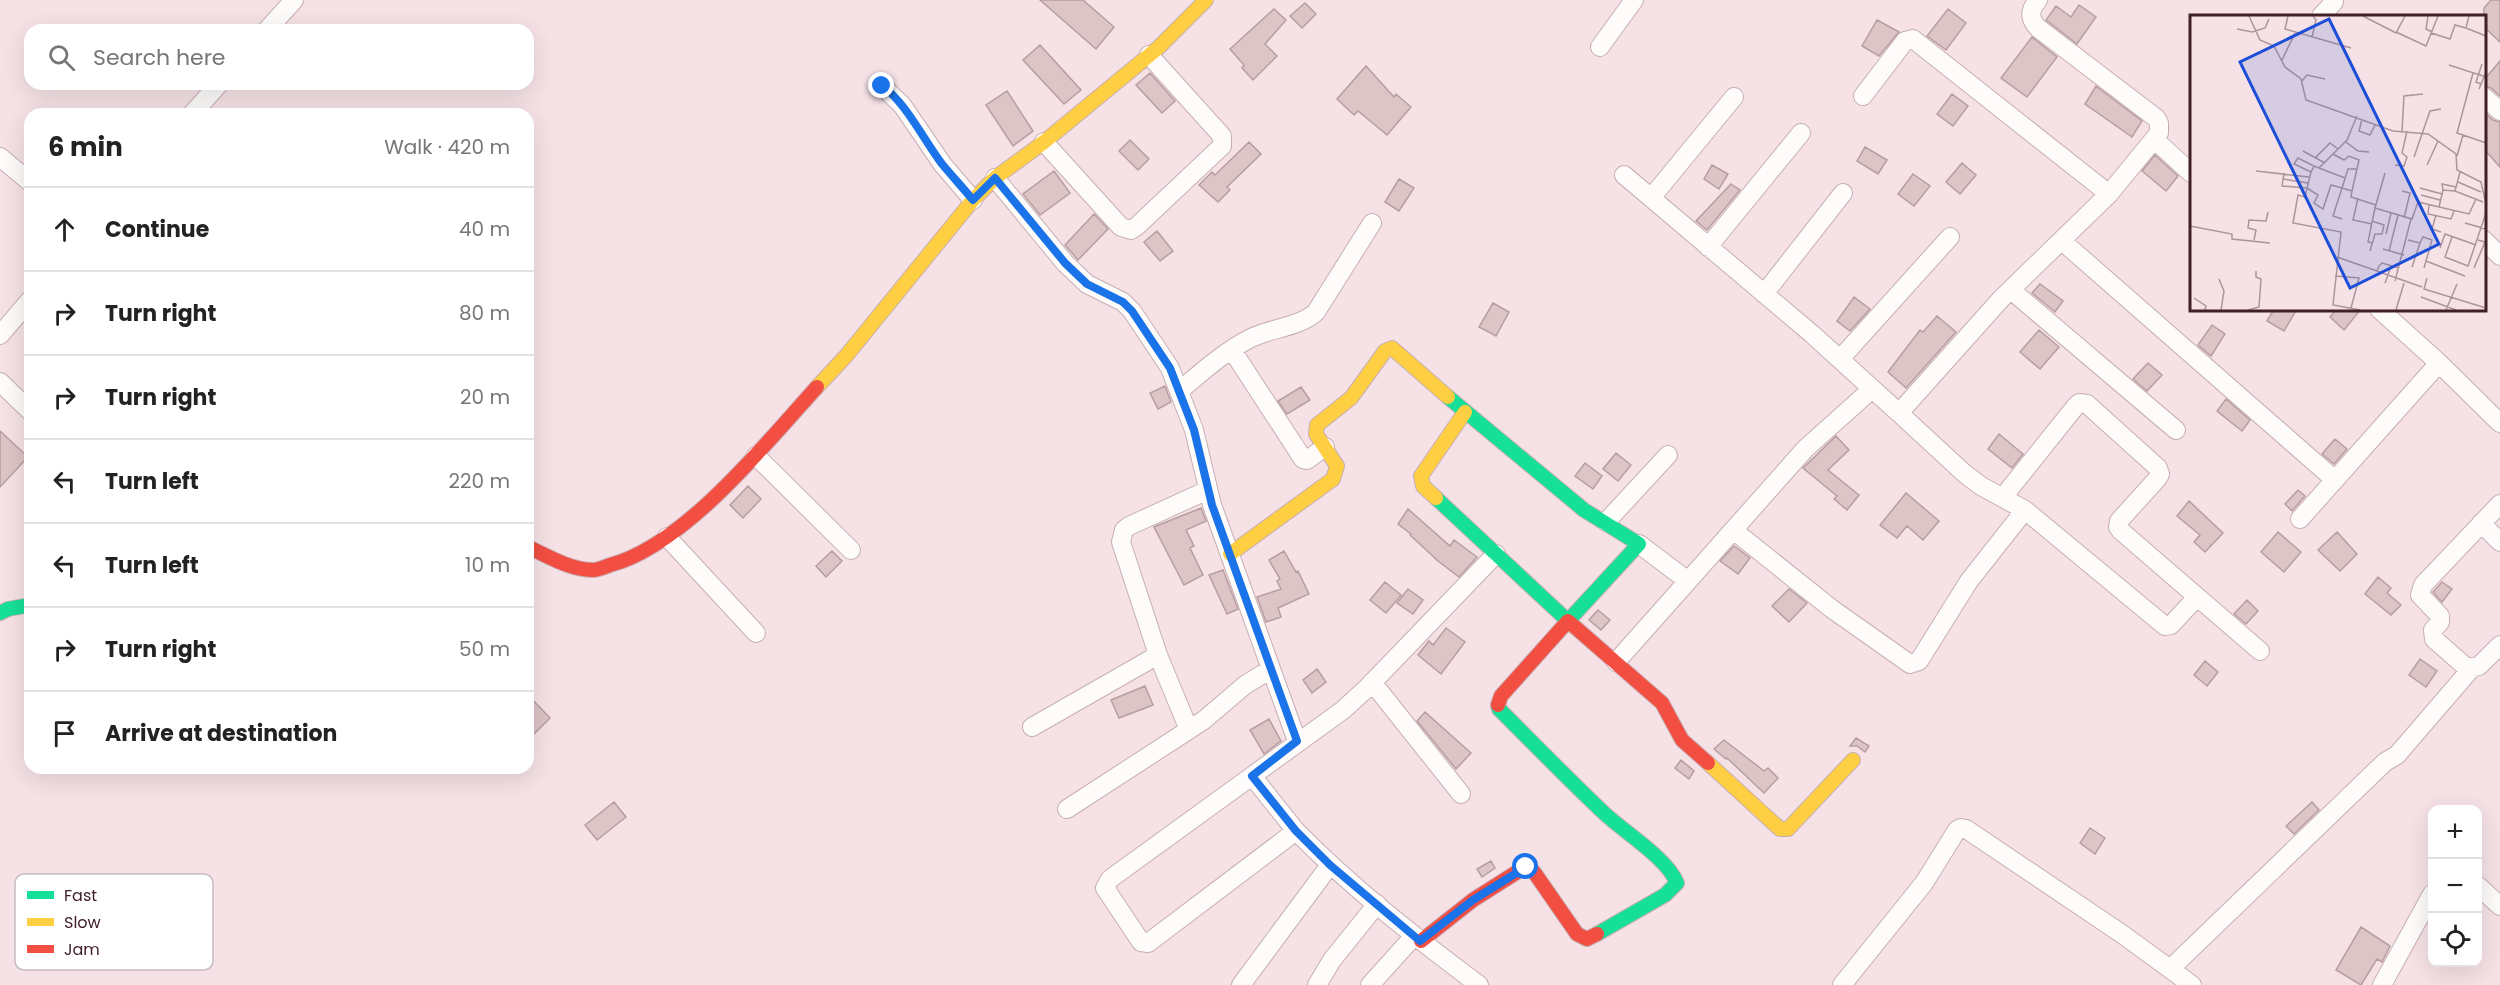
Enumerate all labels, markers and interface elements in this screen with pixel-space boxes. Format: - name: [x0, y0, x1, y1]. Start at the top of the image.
- inset map: [2190, 15, 2485, 310]
- search box: [24, 24, 534, 90]
- icon: search: [45, 41, 78, 74]
- text: Search here: [93, 42, 226, 73]
- route end: [868, 72, 894, 98]
- text: 6 min: [48, 129, 123, 165]
- text: Walk · 420 m: [384, 133, 510, 161]
- icon: ahead: [48, 213, 81, 246]
- text: Continue: [105, 214, 209, 245]
- text: 40 m: [459, 215, 510, 243]
- icon: right: [48, 297, 81, 330]
- text: Turn right: [105, 298, 216, 329]
- text: 80 m: [459, 299, 510, 327]
- icon: right: [48, 381, 81, 414]
- text: Turn right: [105, 382, 216, 413]
- text: 20 m: [460, 383, 510, 411]
- icon: left: [48, 465, 81, 498]
- text: Turn left: [105, 466, 199, 497]
- text: 220 m: [449, 467, 510, 495]
- icon: left: [48, 549, 81, 582]
- text: Turn left: [105, 550, 199, 581]
- text: 10 m: [465, 551, 510, 579]
- icon: right: [48, 633, 81, 666]
- text: Turn right: [105, 634, 216, 665]
- text: 50 m: [459, 635, 510, 663]
- icon: arrive: [48, 717, 81, 750]
- text: Arrive at destination: [105, 718, 337, 749]
- map controls: [2428, 805, 2482, 967]
- button: +: [2428, 805, 2482, 859]
- route start: [1512, 853, 1538, 879]
- button: −: [2428, 859, 2482, 913]
- legend: [15, 874, 213, 970]
- text: Fast: [64, 884, 97, 907]
- text: Slow: [64, 911, 101, 934]
- button: locate: [2428, 913, 2482, 967]
- text: Jam: [64, 938, 100, 961]

